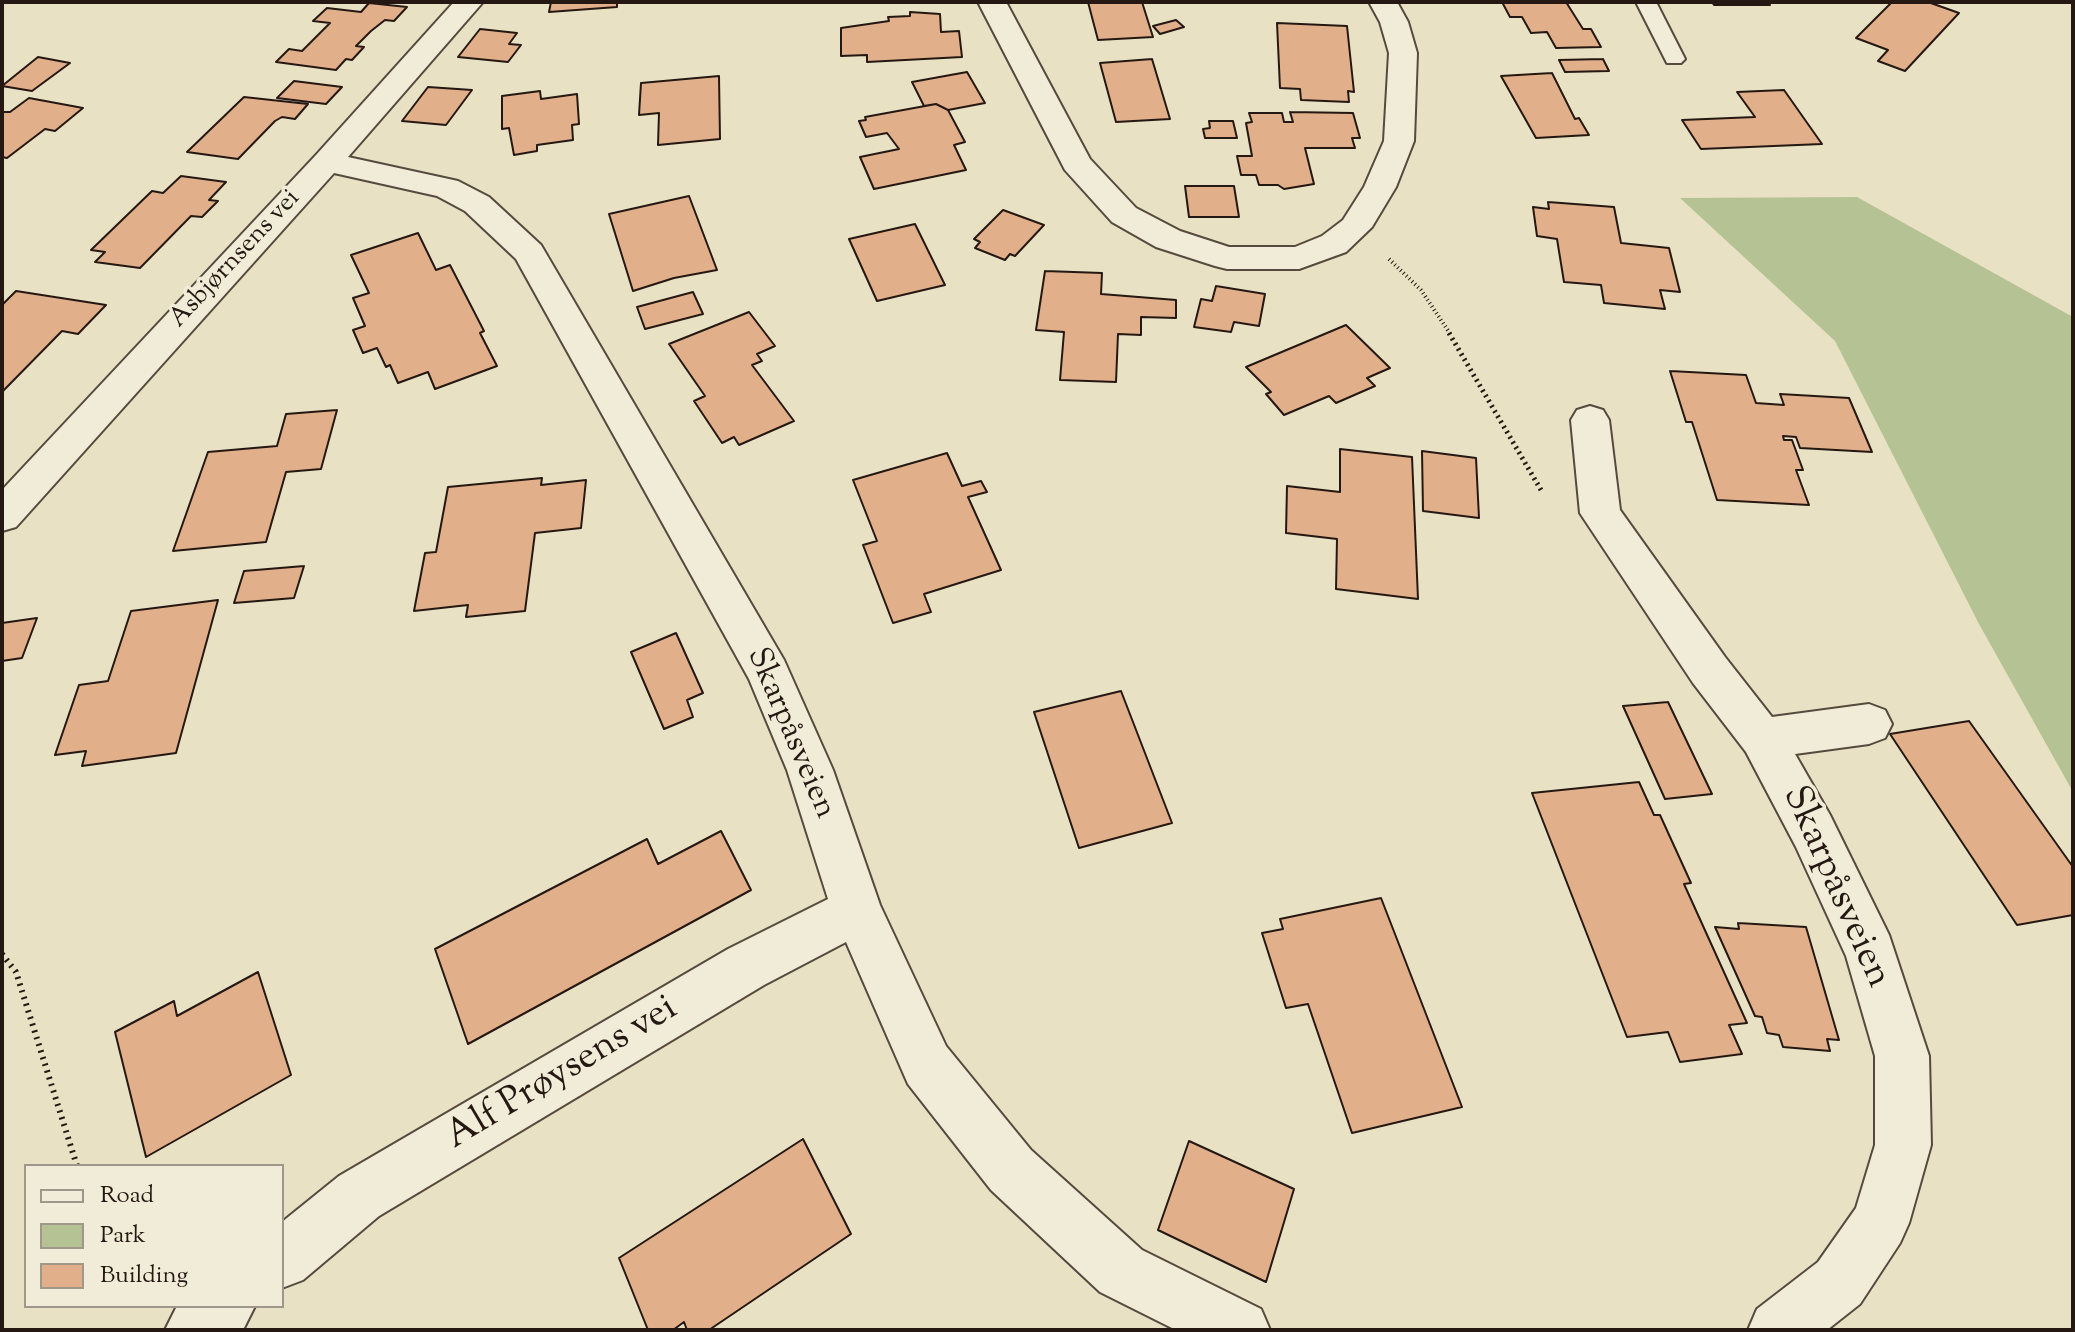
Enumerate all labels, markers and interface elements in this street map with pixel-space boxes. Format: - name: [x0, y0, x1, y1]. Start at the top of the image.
- street label: Asbjørnsens vei: [164, 184, 308, 336]
- street label: Skarpåsveien: [736, 643, 842, 825]
- street label: Skarpåsveien: [1769, 780, 1899, 996]
- street label: Alf Prøysens vei: [439, 988, 687, 1162]
- legend: [24, 1164, 284, 1308]
- text: Road: [100, 1179, 154, 1213]
- text: Park: [100, 1219, 146, 1253]
- text: Building: [100, 1259, 188, 1293]

